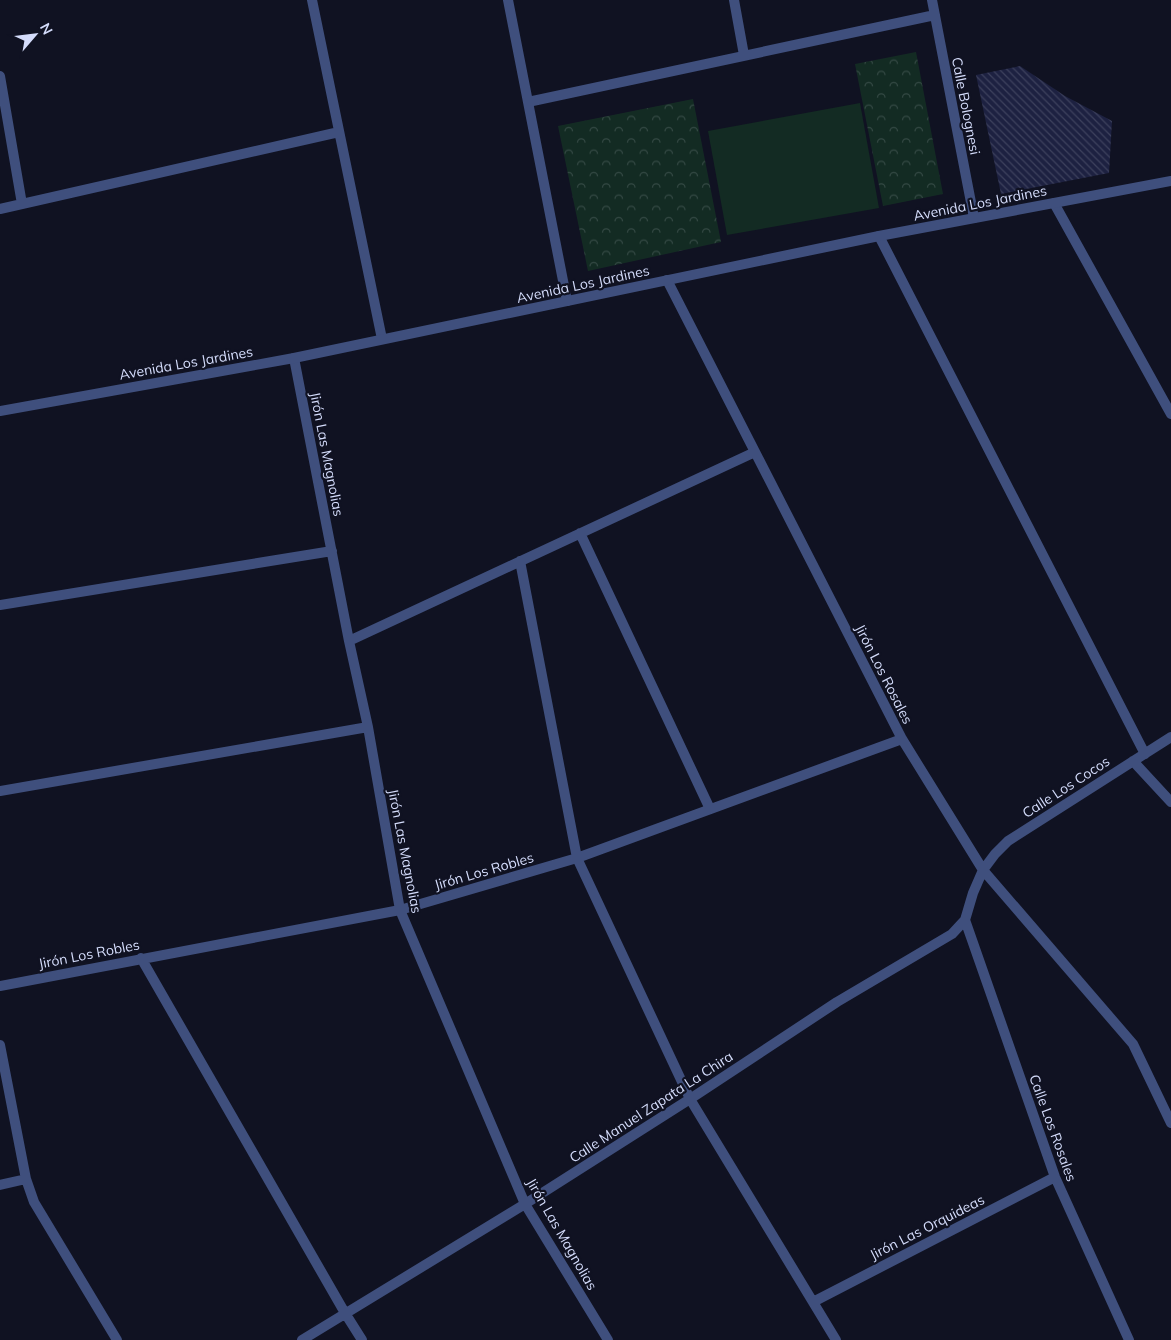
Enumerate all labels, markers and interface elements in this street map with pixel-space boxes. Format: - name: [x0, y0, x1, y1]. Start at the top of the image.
- north arrow: [10, 10, 60, 60]
- text: N: [36, 20, 57, 38]
- street label: Calle Bolognesi: [948, 56, 984, 156]
- street label: Avenida Los Jardines: [912, 181, 1048, 225]
- street label: Avenida Los Jardines: [515, 261, 651, 307]
- street label: Avenida Los Jardines: [118, 342, 254, 384]
- street label: Jirón Las Magnolias: [306, 390, 348, 518]
- street label: Jirón Los Rosales: [851, 621, 917, 727]
- street label: Calle Los Cocos: [1019, 752, 1113, 822]
- street label: Jirón Las Magnolias: [384, 787, 426, 915]
- street label: Jirón Los Robles: [432, 848, 536, 894]
- street label: Jirón Los Robles: [37, 935, 141, 973]
- street label: Calle Manuel Zapata La Chira: [566, 1047, 736, 1167]
- street label: Calle Los Rosales: [1025, 1072, 1081, 1184]
- street label: Jirón Las Magnolias: [523, 1175, 601, 1293]
- street label: Jirón Las Orquideas: [867, 1190, 987, 1264]

